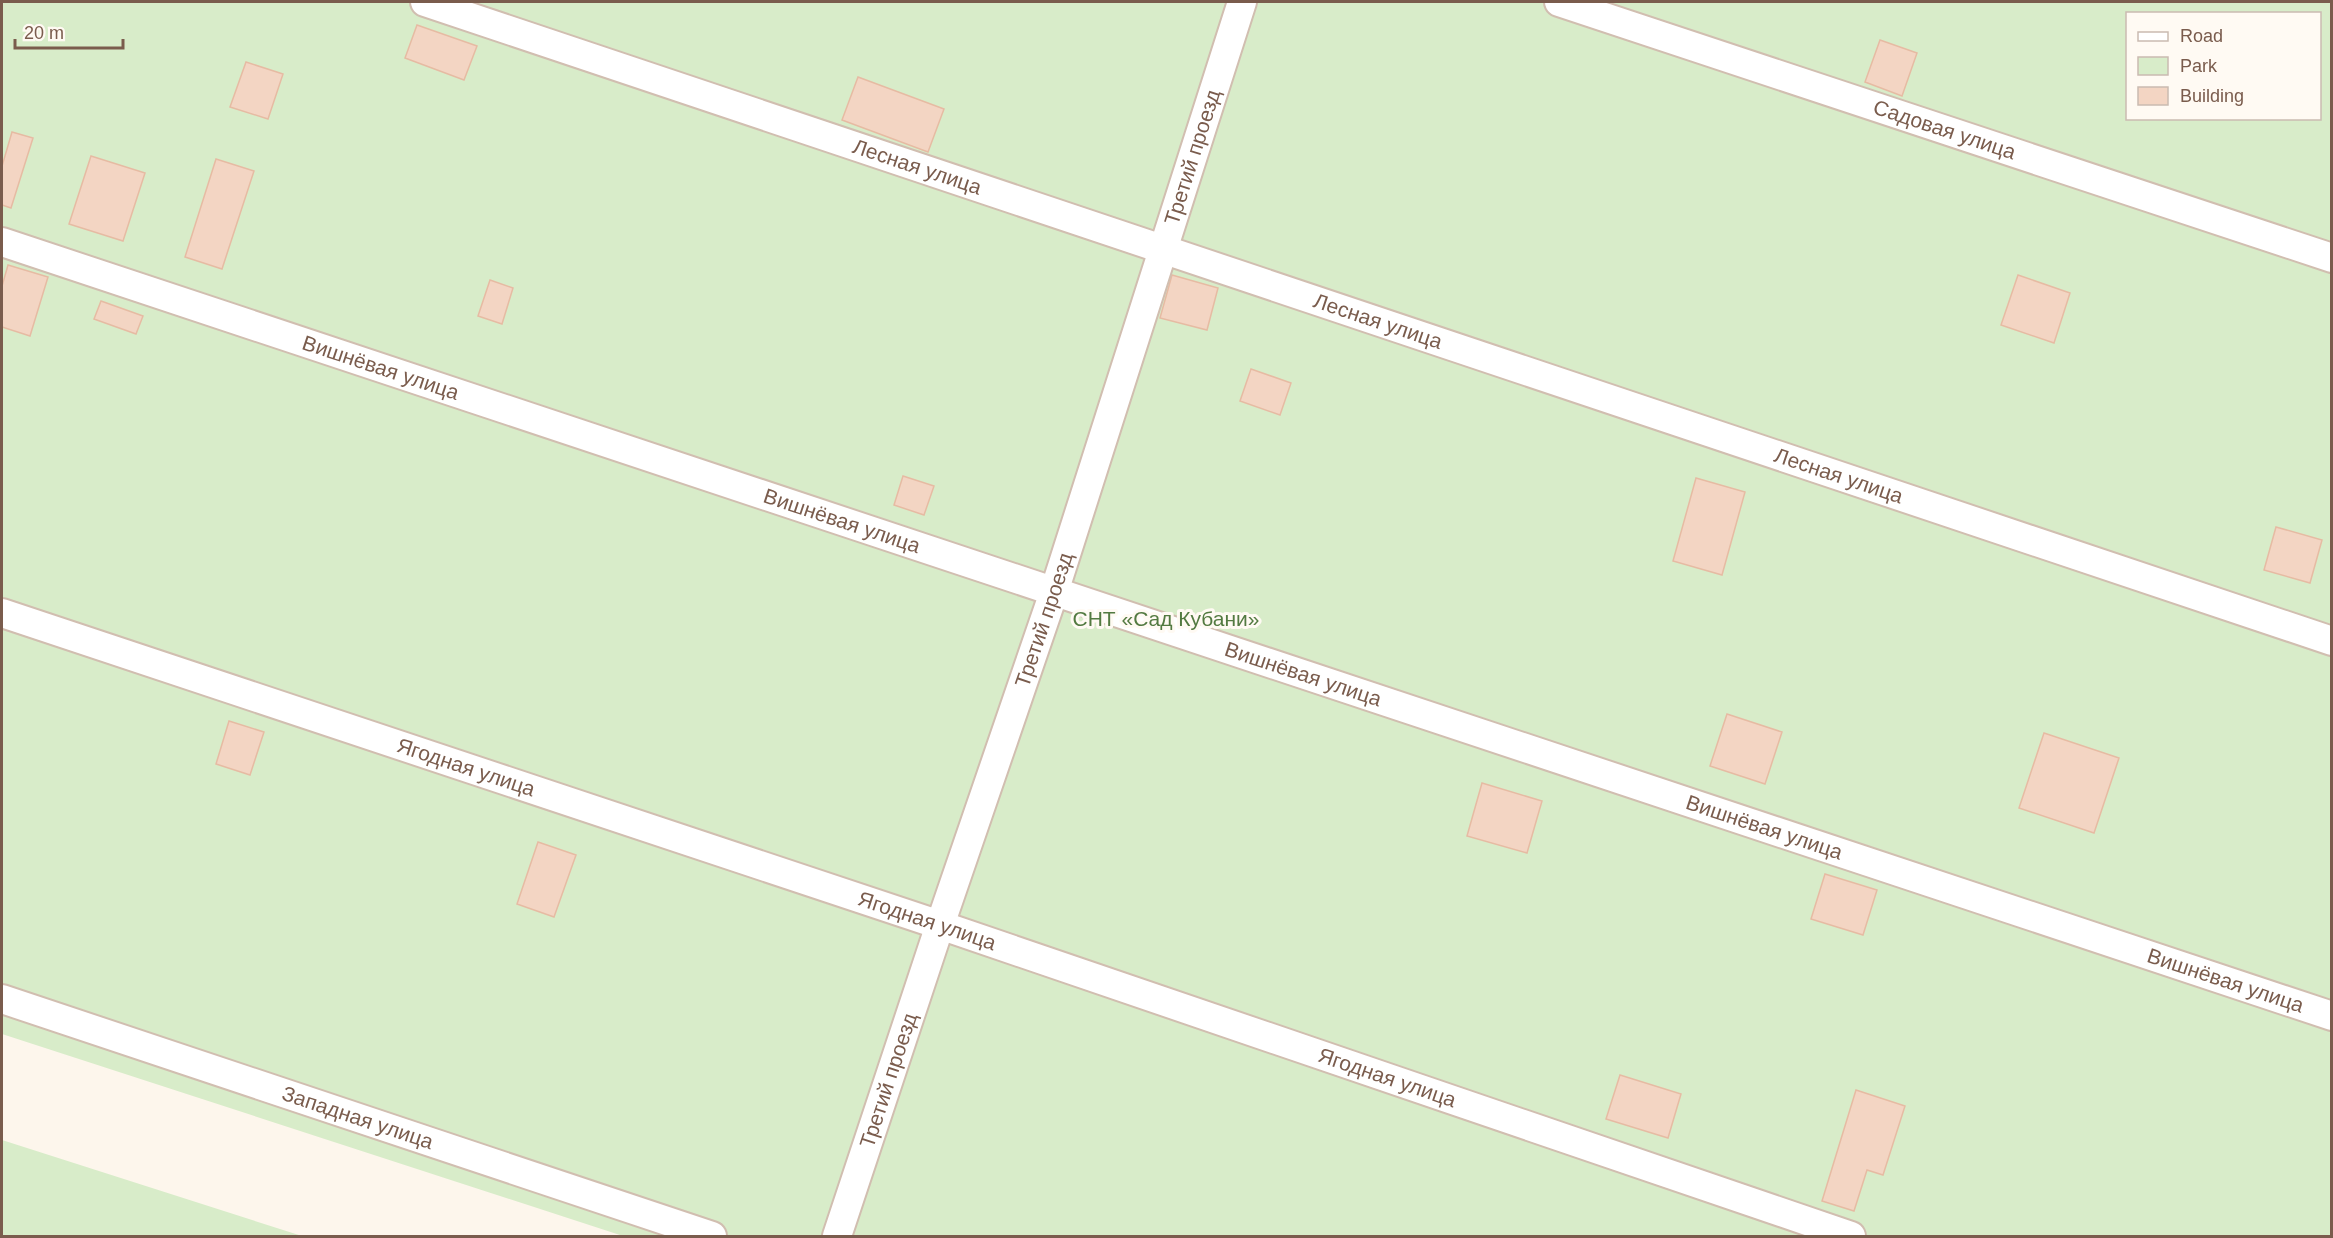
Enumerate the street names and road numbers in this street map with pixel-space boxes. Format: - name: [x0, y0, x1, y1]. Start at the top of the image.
- street label: Третий проезд: [1160, 86, 1224, 227]
- street label: Садовая улица: [1870, 95, 2019, 164]
- street label: Лесная улица: [850, 134, 985, 199]
- street label: Лесная улица: [1311, 289, 1446, 353]
- street label: Вишнёвая улица: [300, 331, 462, 404]
- street label: Лесная улица: [1772, 443, 1906, 508]
- street label: Вишнёвая улица: [761, 484, 924, 557]
- street label: Третий проезд: [1010, 550, 1077, 690]
- street label: Вишнёвая улица: [1222, 637, 1385, 711]
- street label: Ягодная улица: [394, 733, 538, 801]
- street label: Вишнёвая улица: [1683, 790, 1846, 864]
- street label: Ягодная улица: [855, 887, 1000, 954]
- street label: Вишнёвая улица: [2144, 943, 2307, 1017]
- street label: Третий проезд: [855, 1010, 921, 1151]
- street label: Ягодная улица: [1315, 1043, 1460, 1111]
- street label: Западная улица: [279, 1081, 437, 1153]

